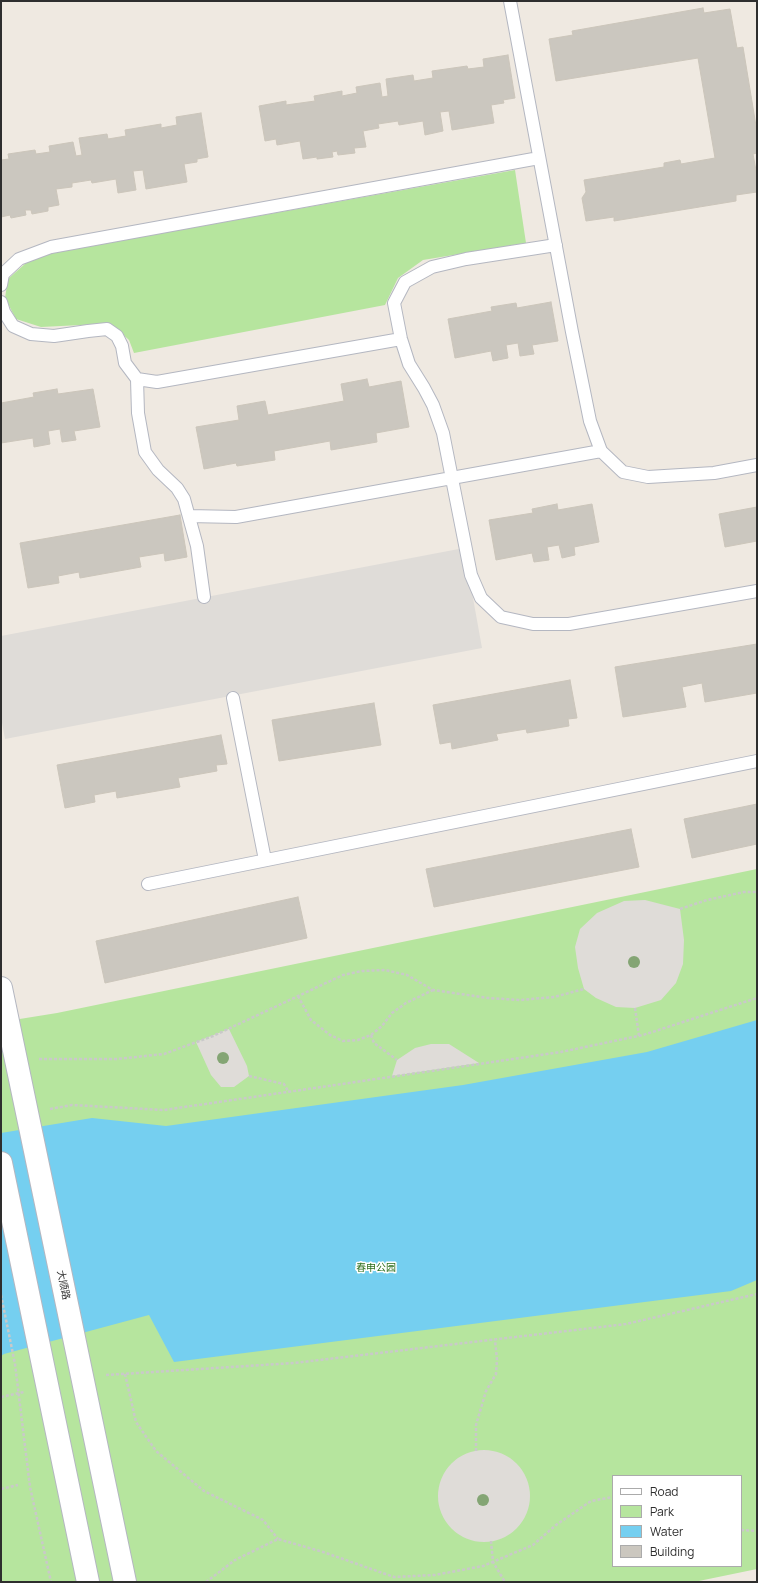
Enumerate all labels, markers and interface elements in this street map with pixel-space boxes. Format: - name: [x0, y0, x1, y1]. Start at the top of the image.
- park label: 春申公园: [356, 1262, 396, 1274]
- street label: 大顺路: [54, 1269, 72, 1301]
- legend: [612, 1475, 742, 1567]
- text: Road: [650, 1483, 678, 1500]
- text: Park: [650, 1503, 674, 1520]
- text: Water: [650, 1523, 683, 1540]
- text: Building: [650, 1543, 694, 1560]

